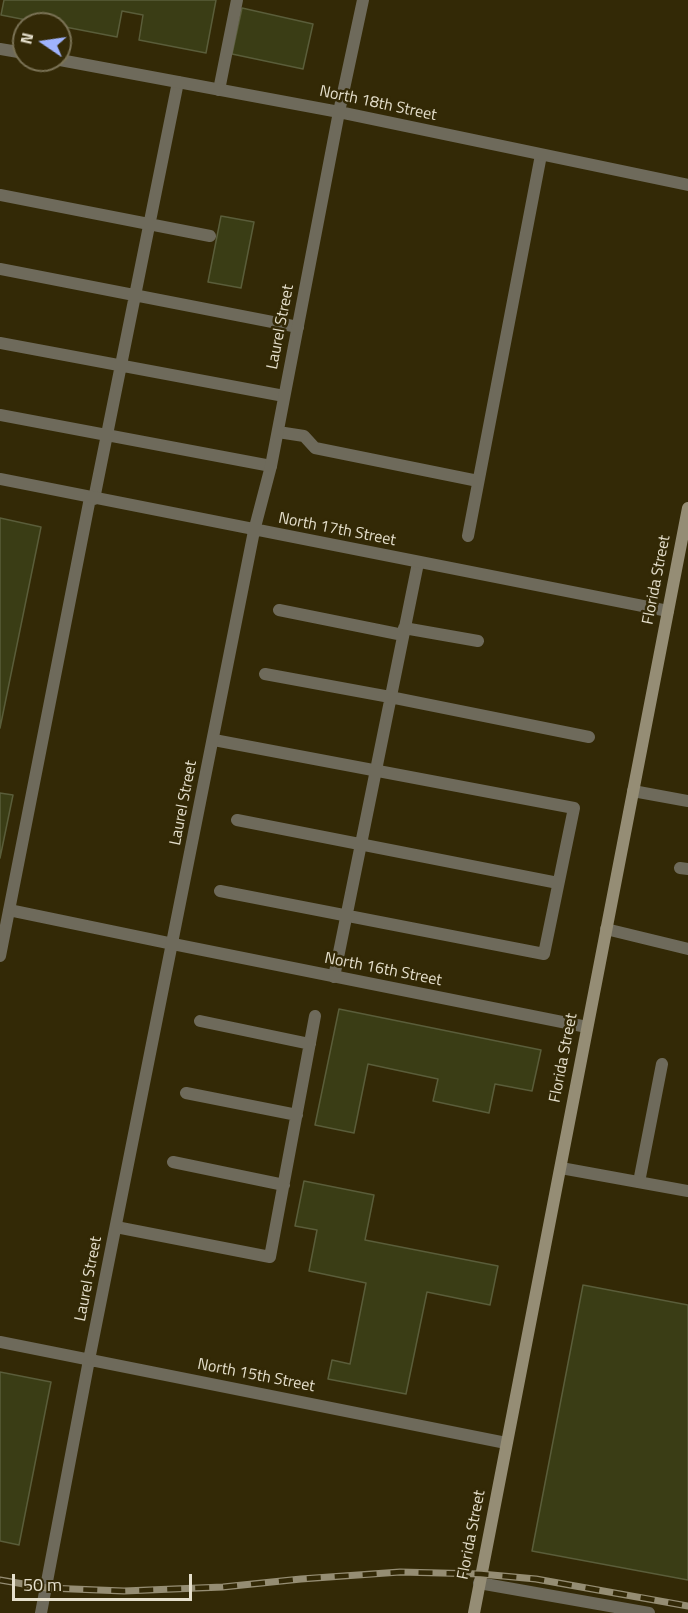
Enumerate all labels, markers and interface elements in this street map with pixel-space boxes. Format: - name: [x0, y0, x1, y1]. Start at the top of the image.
- north arrow: [12, 12, 72, 72]
- text: N: [13, 30, 39, 47]
- street label: North 18th Street: [318, 82, 438, 126]
- street label: Laurel Street: [263, 283, 299, 371]
- street label: North 17th Street: [277, 509, 397, 551]
- street label: Florida Street: [639, 534, 675, 626]
- street label: Laurel Street: [166, 759, 202, 847]
- street label: North 16th Street: [323, 949, 443, 991]
- street label: Florida Street: [546, 1012, 582, 1104]
- street label: Laurel Street: [71, 1235, 107, 1323]
- street label: North 15th Street: [196, 1355, 316, 1397]
- street label: Florida Street: [454, 1489, 490, 1581]
- scale bar: [15, 1562, 195, 1600]
- text: 50 m: [23, 1571, 62, 1598]

